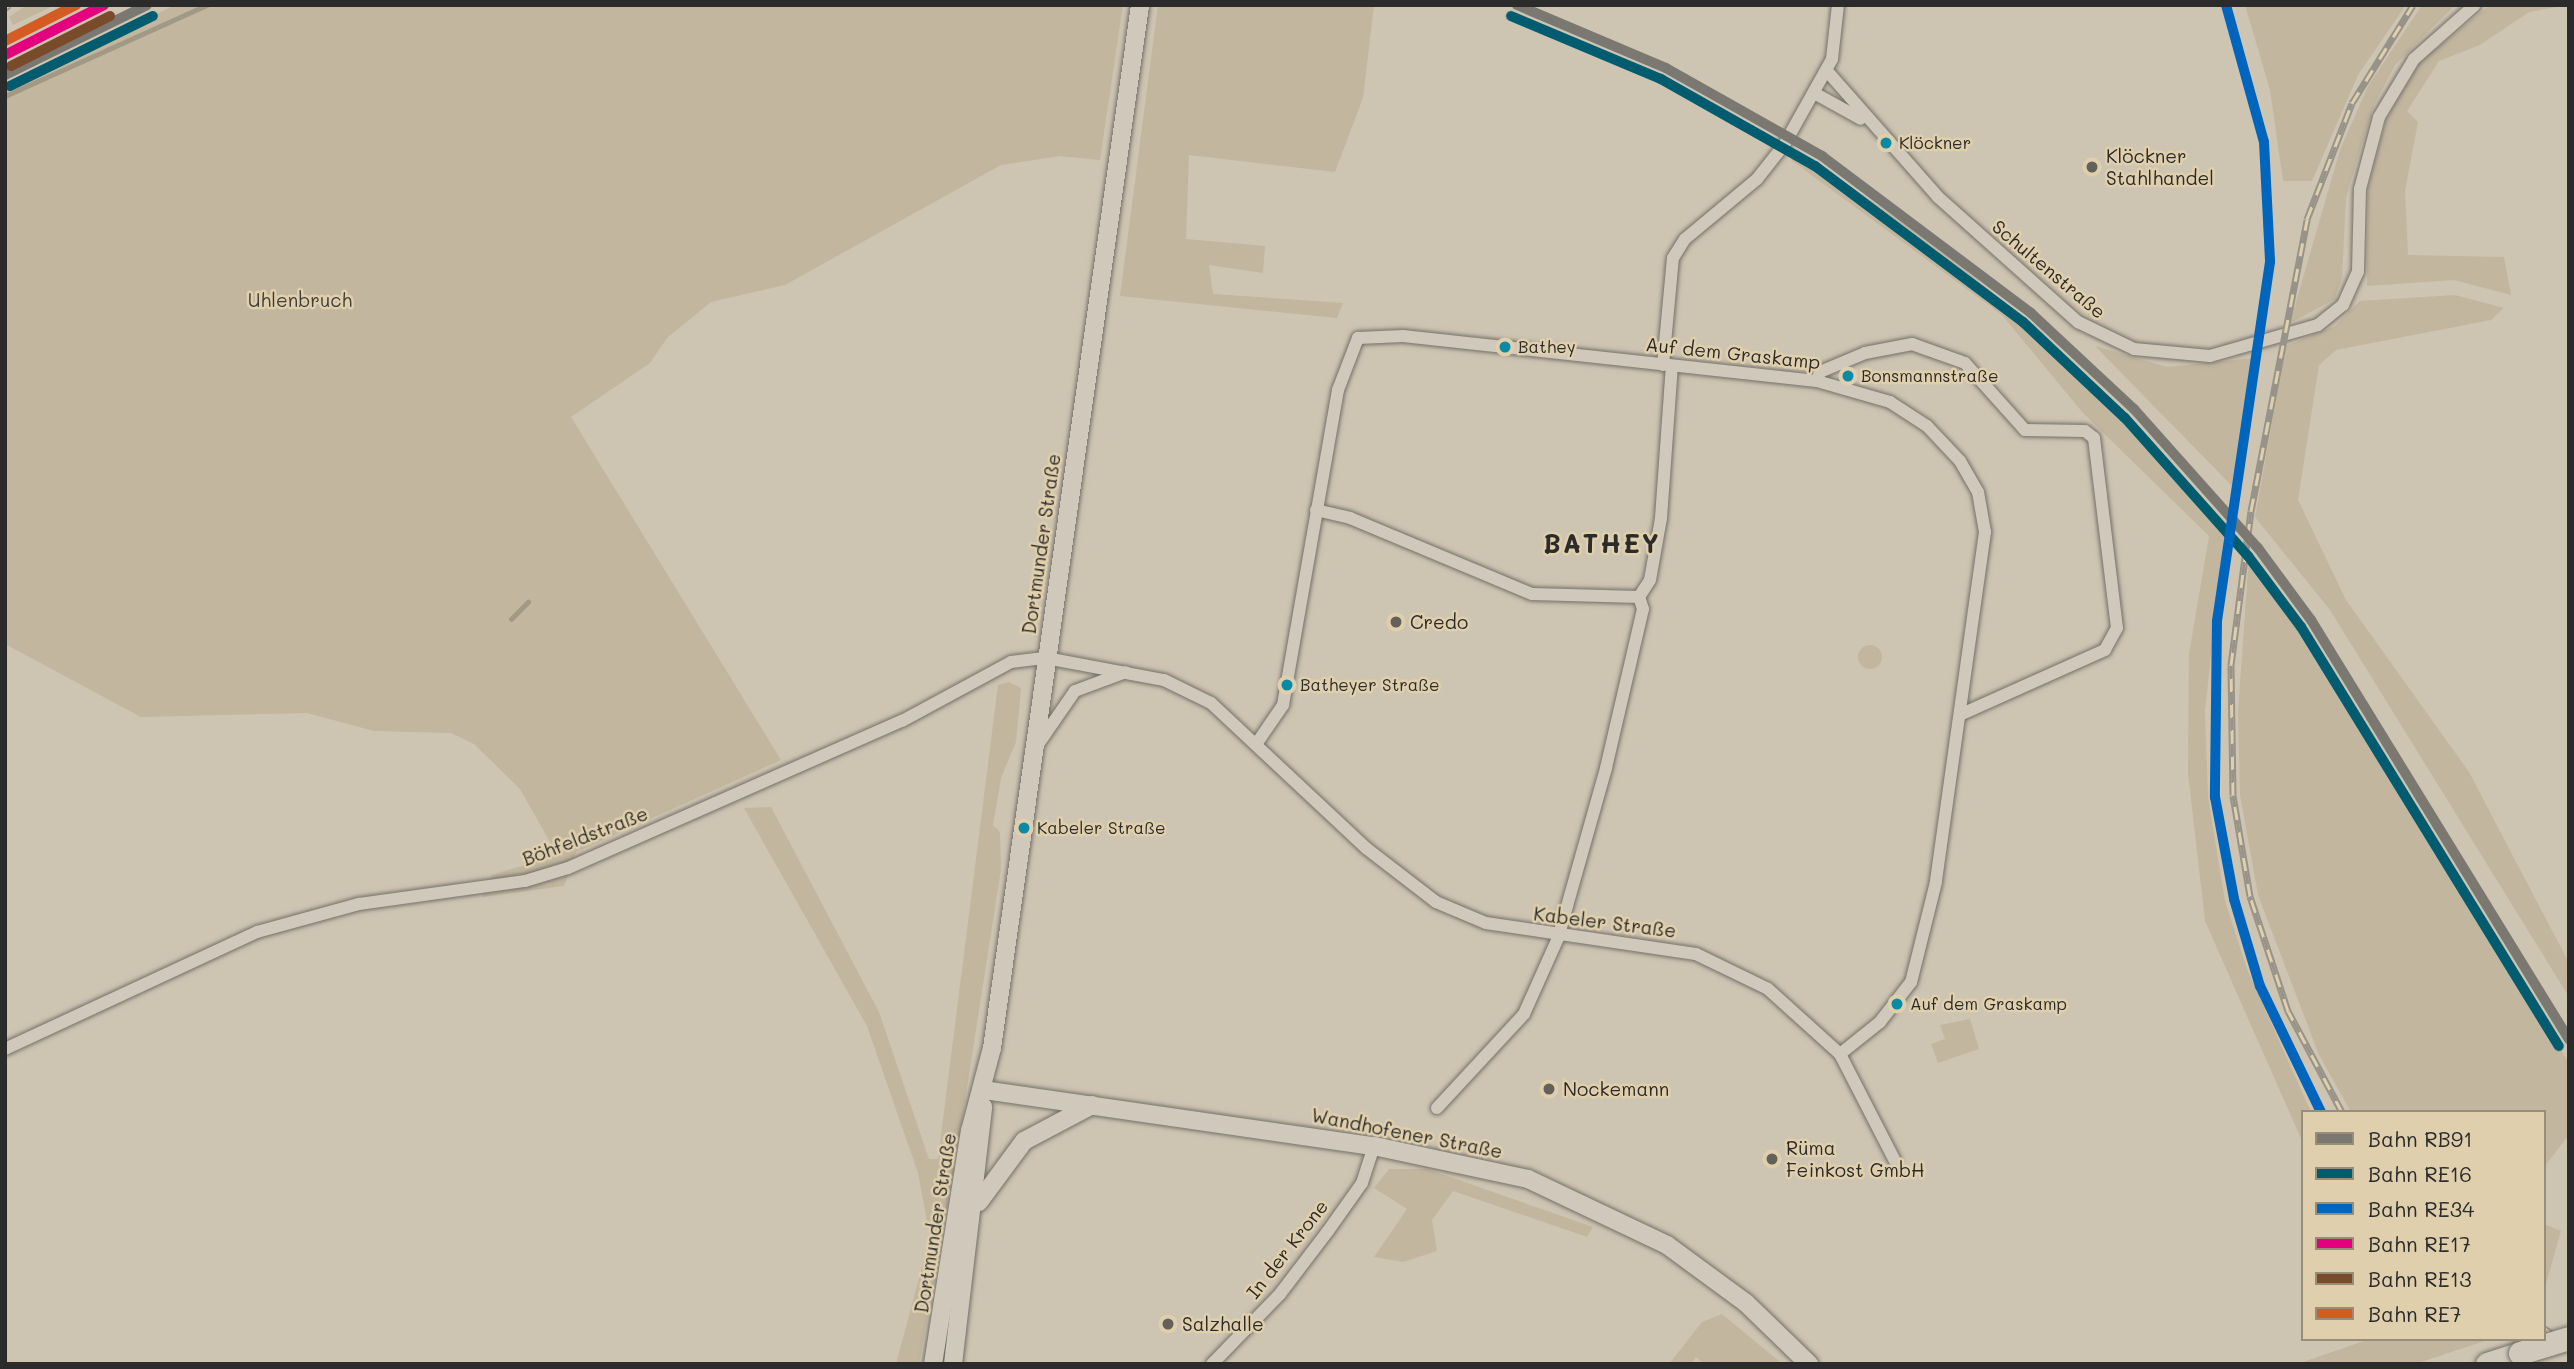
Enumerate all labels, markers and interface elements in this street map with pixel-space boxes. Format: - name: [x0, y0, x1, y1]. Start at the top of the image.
- place label: Klöckner: [1899, 133, 1971, 153]
- marker: Klöckner: [1879, 136, 1893, 150]
- place label: Klöckner Stahlhandel: [2106, 145, 2214, 189]
- marker: Klöckner Stahlhandel: [2084, 159, 2100, 175]
- street label: Schultenstraße: [1988, 215, 2110, 323]
- park label: Uhlenbruch: [248, 289, 352, 311]
- street label: Auf dem Graskamp: [1645, 332, 1821, 374]
- place label: Bathey: [1518, 337, 1576, 357]
- marker: Bathey: [1498, 340, 1512, 354]
- place label: Bonsmannstraße: [1861, 366, 1998, 386]
- marker: Bonsmannstraße: [1841, 369, 1855, 383]
- street label: Dortmunder Straße: [1017, 452, 1065, 636]
- district label: BATHEY: [1544, 528, 1660, 560]
- place label: Credo: [1410, 611, 1468, 633]
- marker: Credo: [1388, 614, 1404, 630]
- place label: Batheyer Straße: [1300, 675, 1440, 695]
- marker: Batheyer Straße: [1280, 678, 1294, 692]
- street label: Böhfeldstraße: [519, 802, 651, 870]
- place label: Kabeler Straße: [1037, 818, 1166, 838]
- marker: Kabeler Straße: [1017, 821, 1031, 835]
- street label: Kabeler Straße: [1532, 902, 1678, 942]
- place label: Auf dem Graskamp: [1910, 994, 2067, 1014]
- marker: Auf dem Graskamp: [1890, 997, 1904, 1011]
- place label: Nockemann: [1563, 1078, 1669, 1100]
- marker: Nockemann: [1541, 1081, 1557, 1097]
- street label: Wandhofener Straße: [1309, 1103, 1505, 1163]
- legend: [2301, 1110, 2546, 1341]
- text: Bahn RB91: [2368, 1125, 2473, 1152]
- street label: Dortmunder Straße: [910, 1131, 960, 1315]
- place label: Rüma Feinkost GmbH: [1786, 1137, 1925, 1181]
- marker: Rüma Feinkost GmbH: [1764, 1151, 1780, 1167]
- text: Bahn RE16: [2368, 1160, 2472, 1187]
- street label: In der Krone: [1241, 1195, 1333, 1303]
- text: Bahn RE34: [2368, 1195, 2474, 1222]
- text: Bahn RE17: [2368, 1230, 2471, 1257]
- text: Bahn RE13: [2368, 1265, 2472, 1292]
- text: Bahn RE7: [2368, 1300, 2462, 1327]
- place label: Salzhalle: [1182, 1313, 1264, 1335]
- marker: Salzhalle: [1160, 1316, 1176, 1332]

